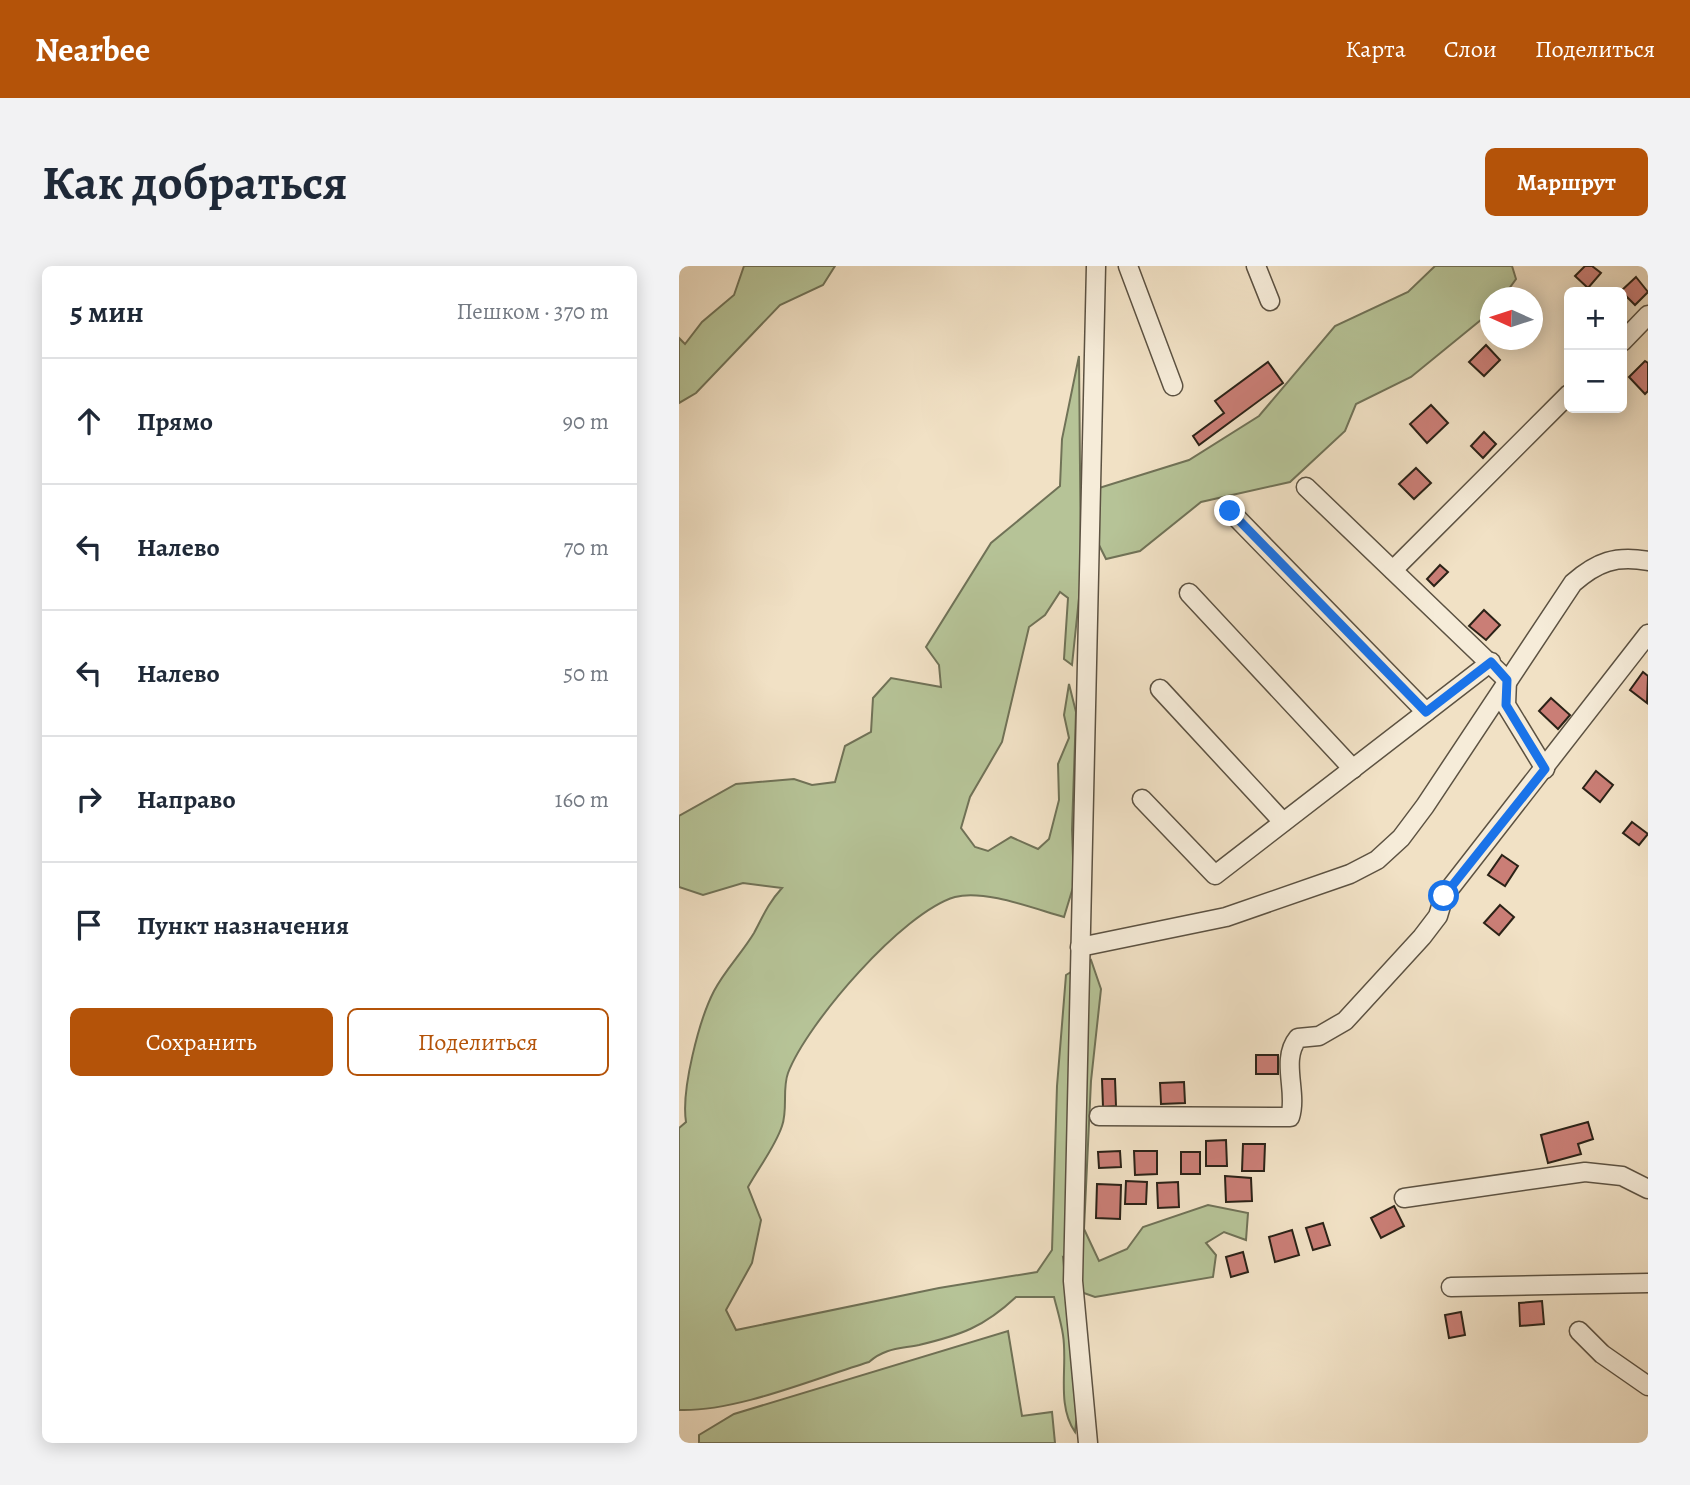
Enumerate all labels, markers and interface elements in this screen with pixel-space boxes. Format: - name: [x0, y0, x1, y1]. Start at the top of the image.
- text: Nearbee: [35, 27, 150, 72]
- text: Карта: [1345, 33, 1406, 65]
- text: Слои: [1444, 33, 1497, 65]
- text: Поделиться: [1535, 33, 1655, 65]
- button: Маршрут: [1485, 148, 1648, 216]
- text: Как добраться: [42, 149, 348, 216]
- north arrow: [1480, 287, 1543, 350]
- map controls: [1564, 287, 1627, 413]
- button: +: [1564, 287, 1627, 350]
- text: 5 мин: [70, 292, 144, 332]
- text: Пешком · 370 m: [456, 296, 609, 327]
- button: −: [1564, 350, 1627, 413]
- icon: ahead: [70, 402, 108, 440]
- text: Прямо: [137, 404, 213, 439]
- text: 90 m: [563, 406, 609, 437]
- route end: [1214, 495, 1245, 526]
- icon: left: [70, 528, 108, 566]
- text: Налево: [137, 530, 220, 565]
- text: 70 m: [563, 532, 609, 563]
- icon: left: [70, 654, 108, 692]
- text: Налево: [137, 656, 220, 691]
- text: 50 m: [563, 658, 609, 689]
- icon: right: [70, 780, 108, 818]
- text: Направо: [137, 782, 236, 817]
- text: 160 m: [555, 784, 609, 815]
- route start: [1428, 880, 1459, 911]
- icon: arrive: [70, 906, 108, 944]
- text: Пункт назначения: [137, 908, 349, 943]
- button: Сохранить: [70, 1008, 333, 1076]
- button: Поделиться: [347, 1008, 609, 1076]

